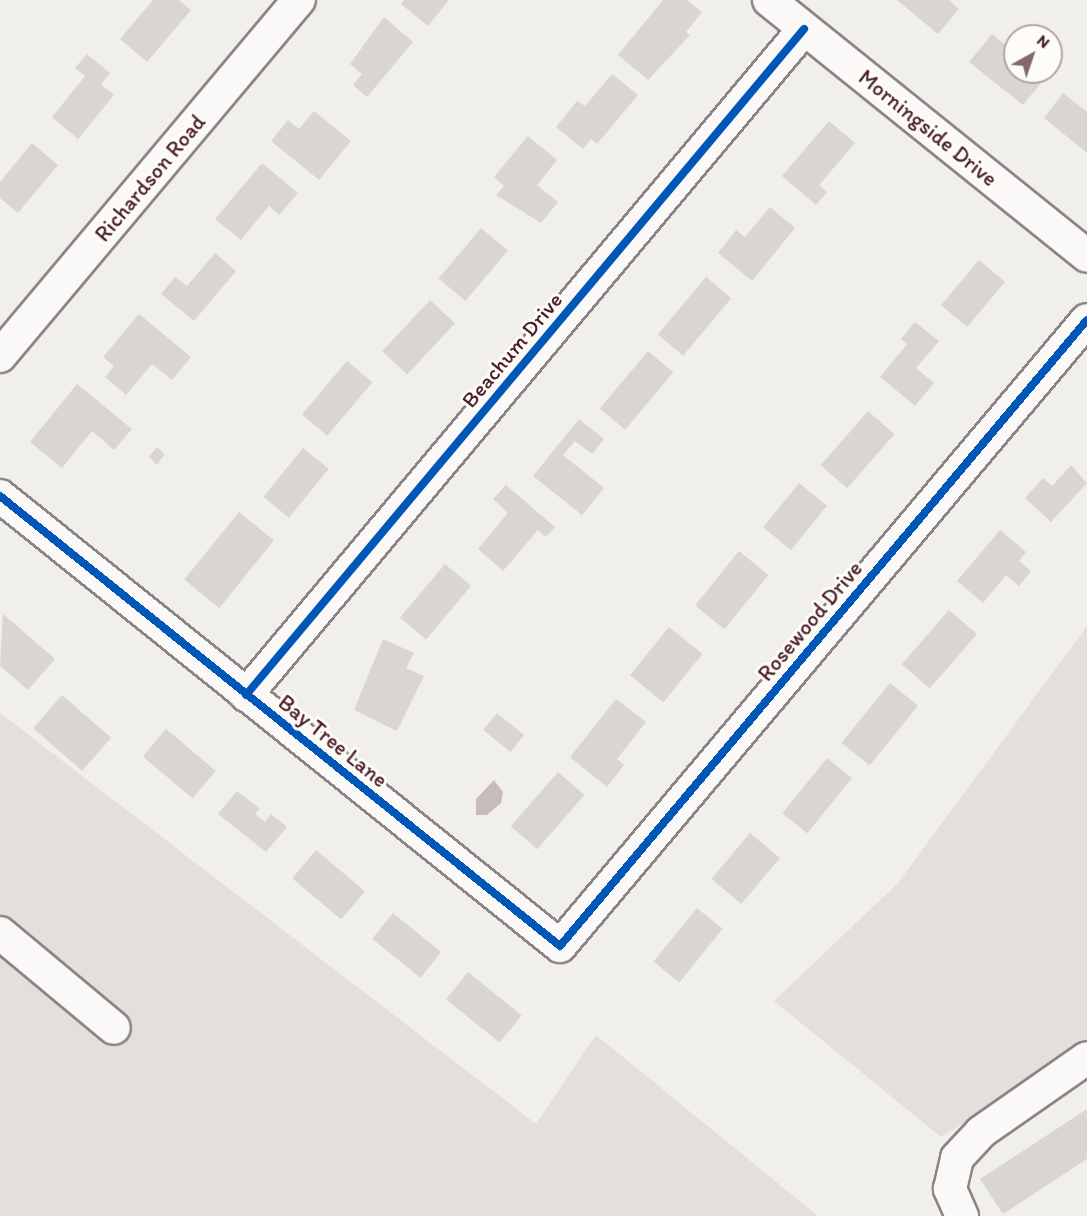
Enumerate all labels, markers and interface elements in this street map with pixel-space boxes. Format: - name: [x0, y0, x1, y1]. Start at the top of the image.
- north arrow: [1003, 24, 1063, 84]
- text: N: [1033, 31, 1054, 52]
- street label: Morningside Drive: [853, 64, 1003, 192]
- street label: Richardson Road: [89, 109, 211, 247]
- street label: Beachum Drive: [456, 287, 568, 413]
- street label: Rosewood Drive: [752, 556, 868, 686]
- street label: Bay Tree Lane: [274, 689, 392, 793]

